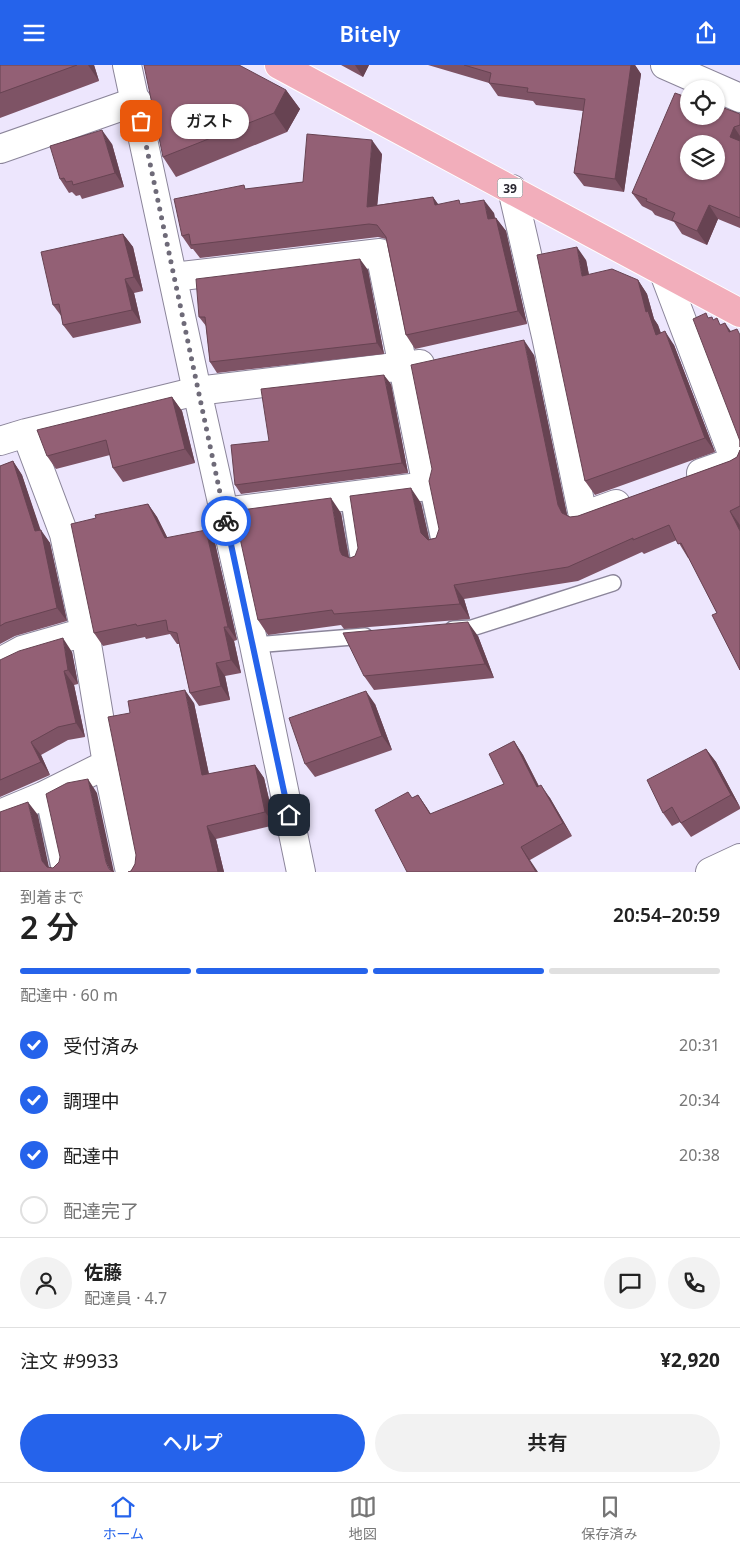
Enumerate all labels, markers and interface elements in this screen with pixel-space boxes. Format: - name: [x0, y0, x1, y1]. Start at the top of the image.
- text: Bitely: [340, 18, 400, 48]
- icon: menu: [20, 19, 48, 47]
- icon: share: [692, 19, 720, 47]
- map controls: [680, 80, 725, 180]
- button: locate: [680, 80, 725, 125]
- pin: [120, 100, 162, 142]
- callout: ガスト: [171, 103, 248, 139]
- icon: bag: [127, 107, 155, 135]
- text: ガスト: [186, 110, 234, 132]
- button: layers: [680, 135, 725, 180]
- road number: 39: [498, 179, 522, 197]
- courier: [201, 496, 251, 546]
- icon: bike: [212, 507, 240, 535]
- pin: [268, 794, 310, 836]
- icon: home: [275, 801, 303, 829]
- text: 到着まで: [20, 886, 84, 908]
- text: 20:54–20:59: [613, 902, 720, 928]
- text: 2 分: [20, 905, 79, 948]
- text: 配達中 · 60 m: [20, 984, 118, 1006]
- icon: check: [20, 1031, 48, 1059]
- text: 受付済み: [63, 1033, 139, 1059]
- text: 20:31: [679, 1034, 720, 1056]
- icon: check: [20, 1086, 48, 1114]
- text: 調理中: [63, 1088, 120, 1114]
- text: 20:34: [679, 1089, 720, 1111]
- icon: check: [20, 1141, 48, 1169]
- text: 配達中: [63, 1143, 120, 1169]
- text: 20:38: [679, 1144, 720, 1166]
- text: 配達完了: [63, 1198, 139, 1224]
- button: person: [20, 1257, 72, 1309]
- button: chat: [604, 1257, 656, 1309]
- button: phone: [668, 1257, 720, 1309]
- text: 佐藤: [84, 1259, 122, 1285]
- text: 配達員 · 4.7: [84, 1287, 167, 1309]
- text: ¥2,920: [660, 1347, 720, 1373]
- text: 注文 #9933: [20, 1348, 119, 1374]
- button: ヘルプ: [20, 1414, 365, 1472]
- button: 共有: [375, 1414, 720, 1472]
- tab: ホーム: [102, 1493, 144, 1543]
- tab: 地図: [349, 1493, 377, 1543]
- tab: 保存済み: [582, 1493, 638, 1543]

